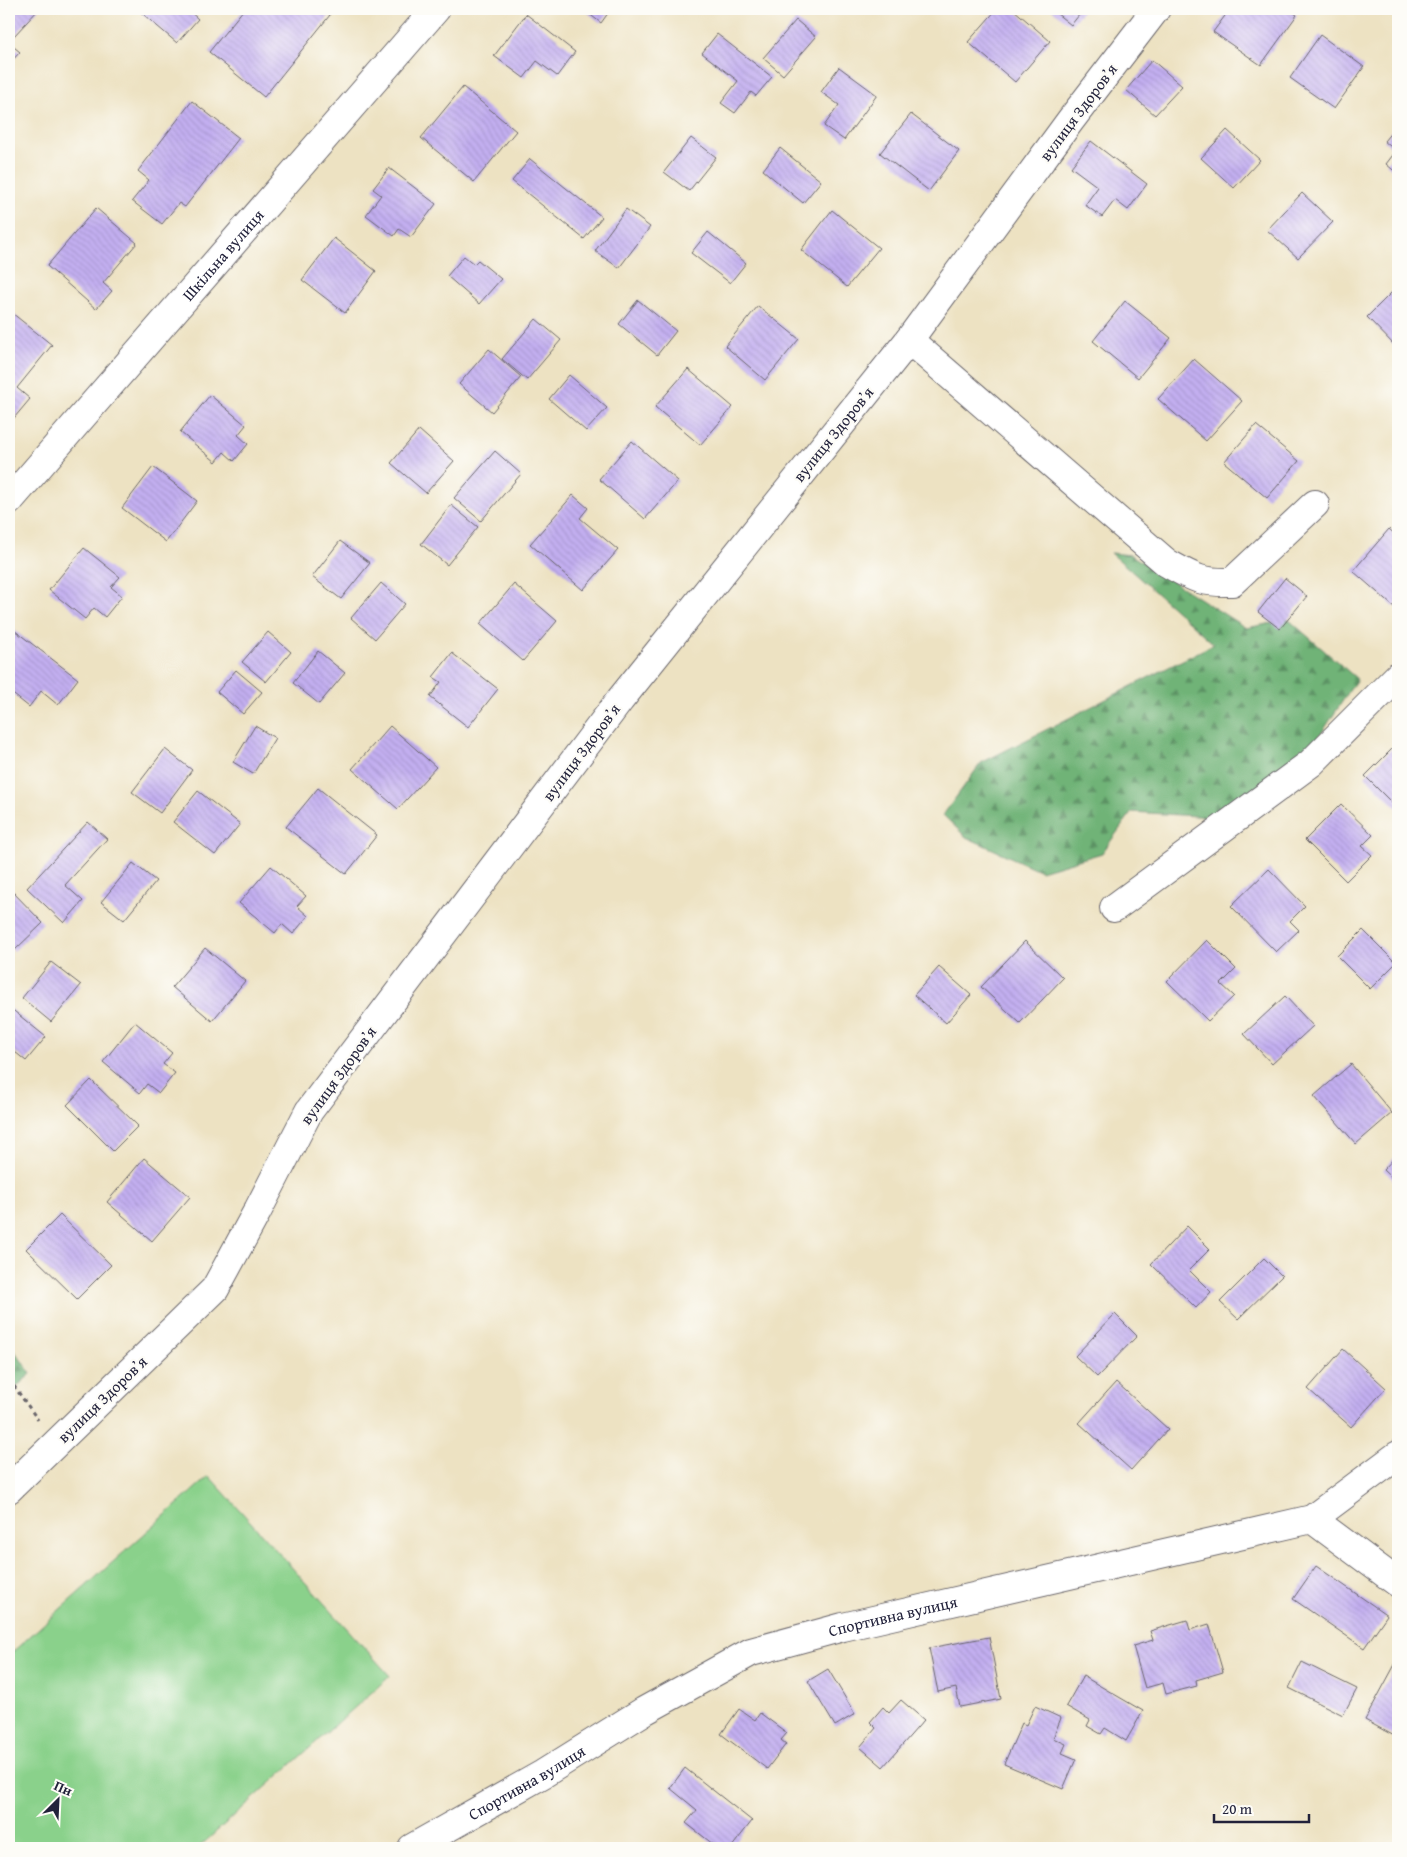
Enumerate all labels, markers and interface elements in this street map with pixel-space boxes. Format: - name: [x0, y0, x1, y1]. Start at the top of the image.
- street label: вулиця Здоровʼя: [1033, 58, 1123, 166]
- street label: Шкільна вулиця: [176, 204, 269, 306]
- street label: вулиця Здоровʼя: [787, 381, 879, 487]
- street label: вулиця Здоровʼя: [536, 698, 626, 806]
- street label: вулиця Здоровʼя: [294, 1021, 382, 1129]
- street label: вулиця Здоровʼя: [52, 1350, 152, 1448]
- street label: Спортивна вулиця: [826, 1589, 959, 1642]
- street label: Спортивна вулиця: [464, 1739, 590, 1826]
- north arrow: [32, 1774, 82, 1824]
- text: Пн: [51, 1775, 76, 1801]
- scale bar: [1214, 1792, 1310, 1824]
- text: 20 m: [1222, 1798, 1253, 1819]

